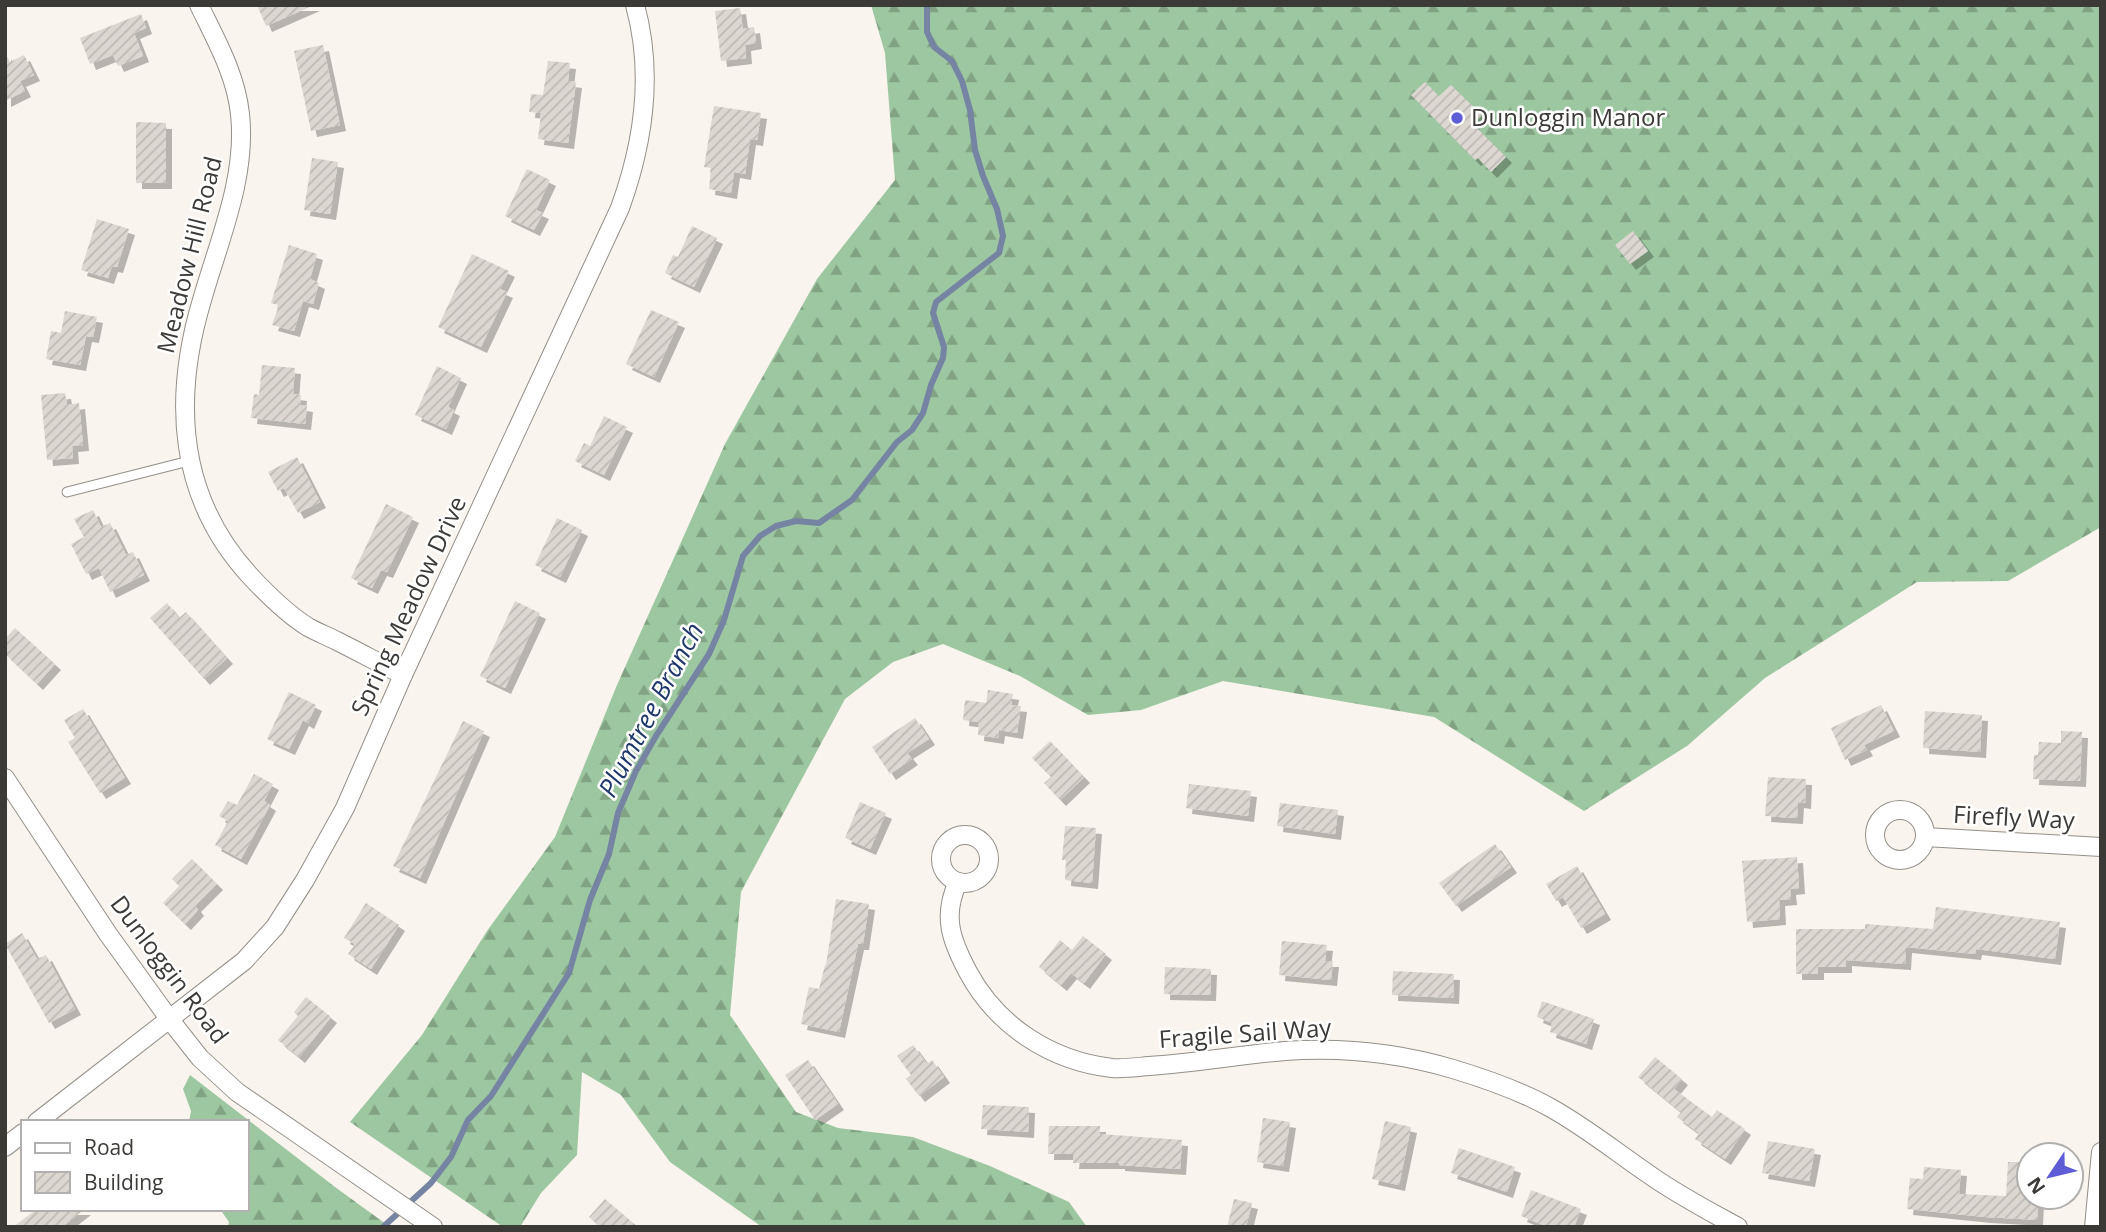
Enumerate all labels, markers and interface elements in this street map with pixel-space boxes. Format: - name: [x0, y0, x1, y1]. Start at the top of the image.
- place label: Dunloggin Manor: [1471, 100, 1666, 133]
- marker: Dunloggin Manor: [1449, 110, 1465, 126]
- street label: Meadow Hill Road: [148, 153, 229, 356]
- street label: Spring Meadow Drive: [342, 490, 473, 721]
- water label: Plumtree Branch: [589, 616, 711, 803]
- street label: Firefly Way: [1952, 797, 2077, 836]
- street label: Dunloggin Road: [104, 888, 237, 1050]
- street label: Fragile Sail Way: [1158, 1010, 1333, 1055]
- legend: [21, 1120, 248, 1211]
- text: Road: [84, 1133, 134, 1161]
- north arrow: [2015, 1141, 2085, 1211]
- text: Building: [84, 1168, 163, 1196]
- text: N: [2021, 1172, 2051, 1200]

